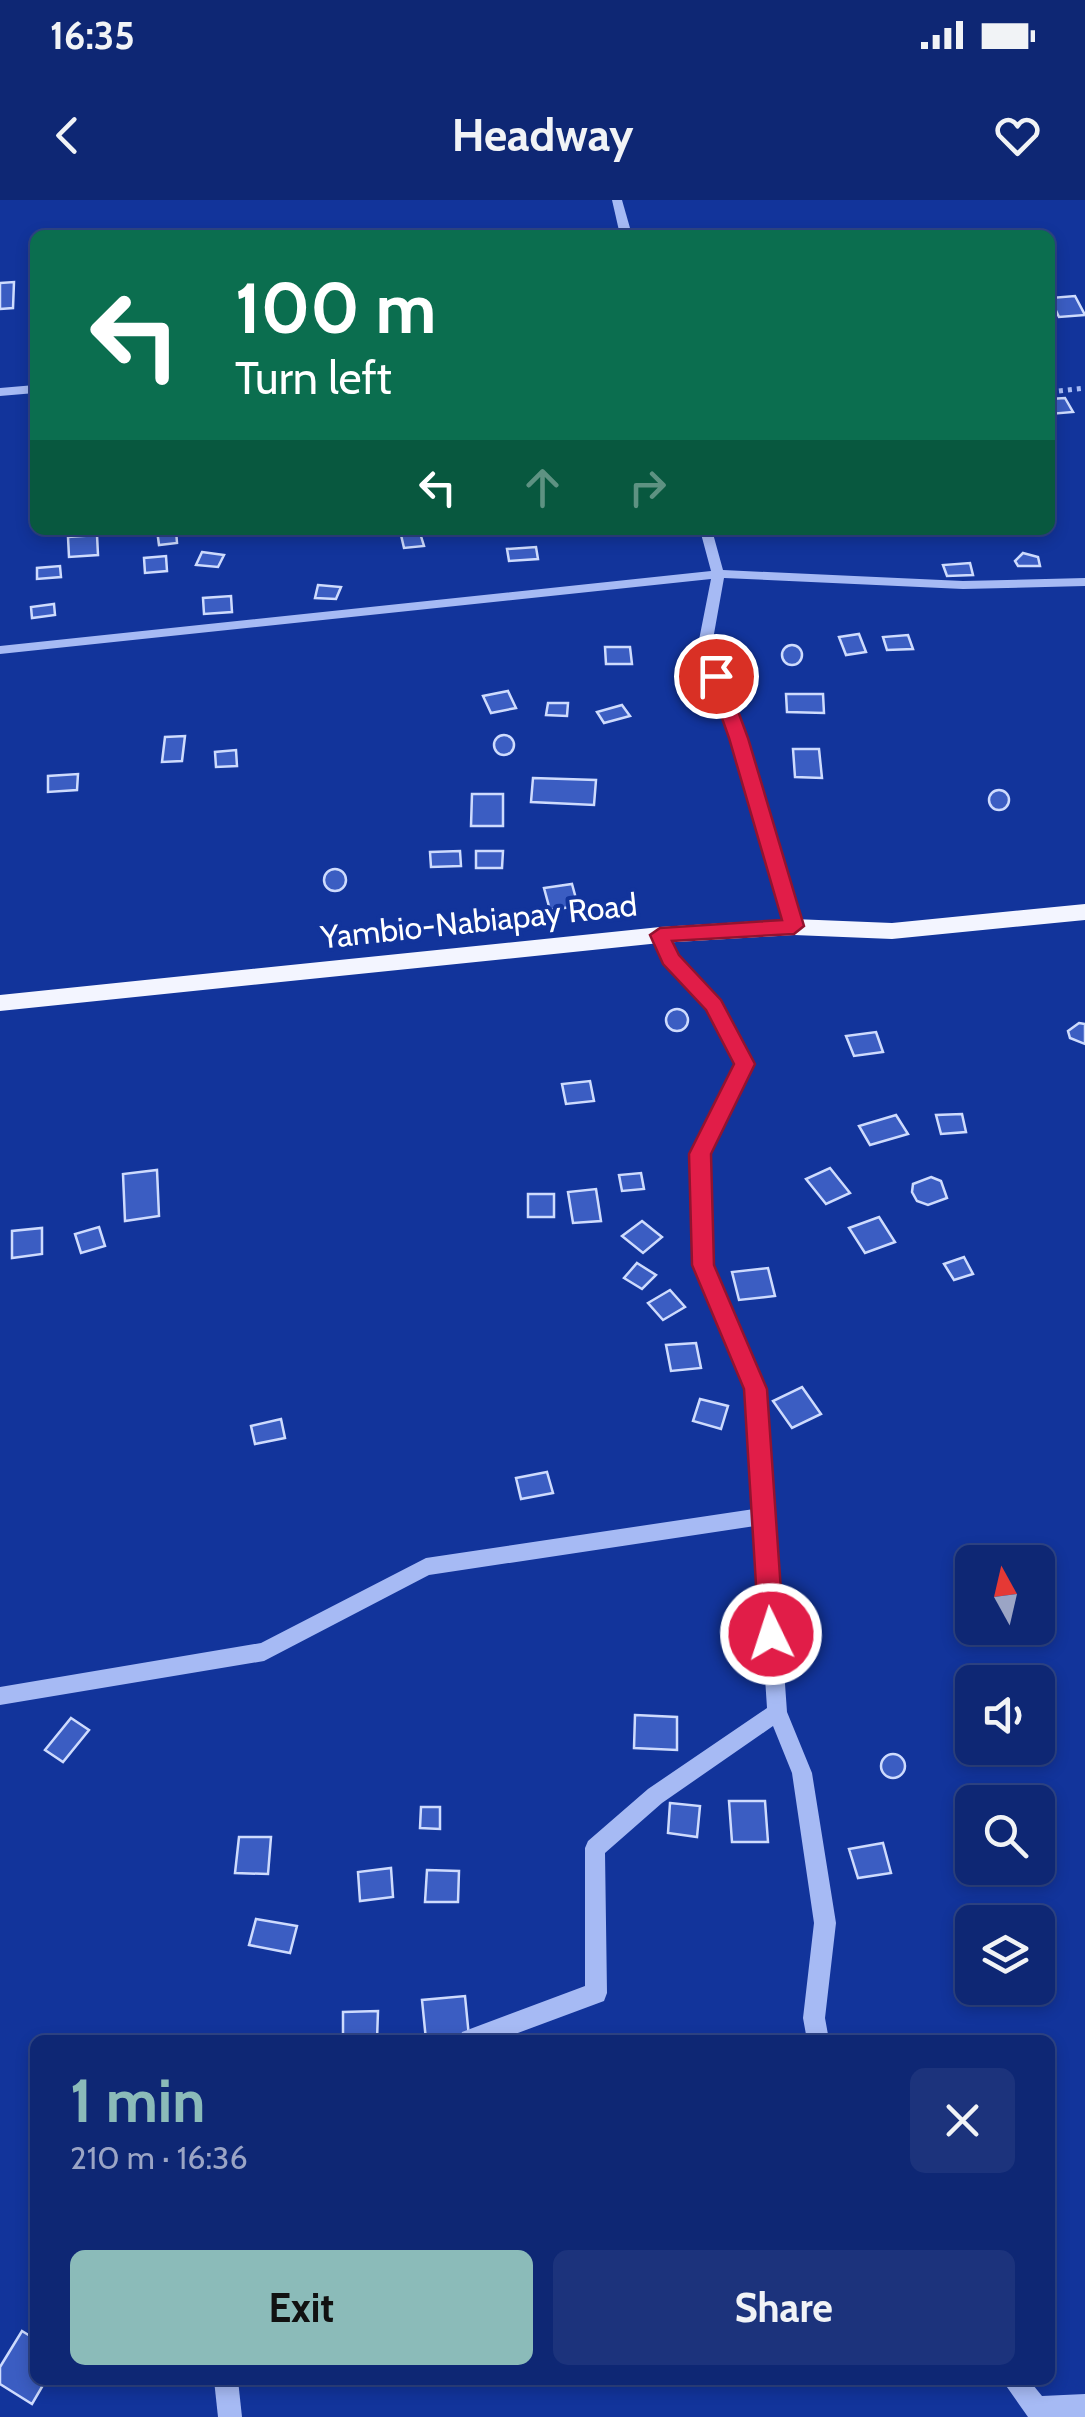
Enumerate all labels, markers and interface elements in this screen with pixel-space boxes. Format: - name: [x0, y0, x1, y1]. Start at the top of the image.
- text: 16:35: [50, 12, 135, 59]
- icon: back: [40, 108, 95, 163]
- text: Headway: [452, 108, 633, 162]
- icon: heart: [990, 108, 1045, 163]
- text: 100 m: [235, 265, 436, 351]
- icon: left: [70, 270, 200, 400]
- text: Turn left: [235, 351, 392, 405]
- icon: left: [410, 460, 465, 515]
- icon: ahead: [515, 460, 570, 515]
- icon: right: [620, 460, 675, 515]
- pin: [674, 634, 759, 719]
- icon: arrive: [689, 649, 744, 704]
- street label: Yambio-Nabiapay Road: [318, 884, 639, 957]
- north arrow: [955, 1545, 1055, 1645]
- map controls: [955, 1545, 1055, 2005]
- position arrow: [719, 1582, 823, 1686]
- button: sound: [955, 1665, 1055, 1765]
- button: search: [955, 1785, 1055, 1885]
- button: layers: [955, 1905, 1055, 2005]
- text: 1 min: [70, 2064, 205, 2137]
- button: close: [910, 2068, 1015, 2173]
- text: 210 m · 16:36: [70, 2138, 248, 2177]
- button: Exit: [70, 2250, 533, 2365]
- button: Share: [553, 2250, 1015, 2365]

